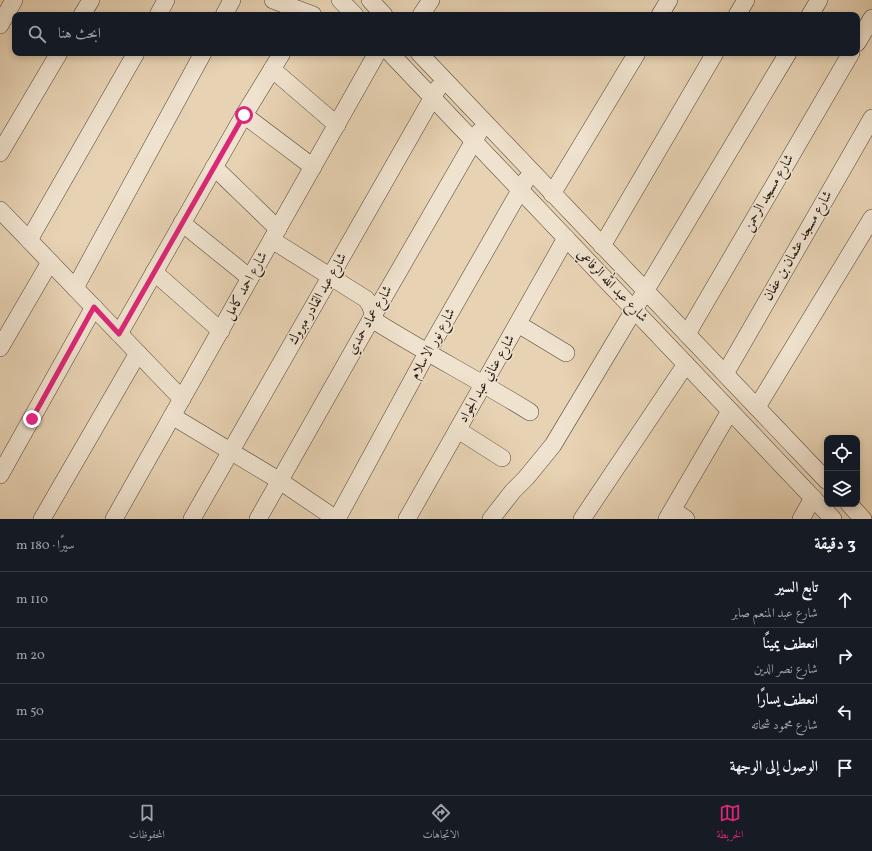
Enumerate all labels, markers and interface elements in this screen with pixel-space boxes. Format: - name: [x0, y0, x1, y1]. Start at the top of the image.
- search box: [12, 12, 860, 56]
- icon: search: [26, 23, 48, 45]
- text: ابحث هنا: [58, 24, 101, 45]
- route start: [235, 106, 253, 124]
- street label: شارع مسجد الرحمن: [739, 151, 800, 236]
- street label: شارع مسجد عثمان بن عفان: [759, 187, 838, 305]
- street label: شارع عبد الله الرفاعي: [571, 243, 654, 328]
- street label: شارع احمد كامل: [219, 249, 273, 324]
- street label: شارع عبد القادر مبروك: [284, 250, 353, 349]
- street label: شارع عماد حمدي: [343, 282, 398, 359]
- street label: شارع نور الاسلام: [406, 305, 462, 384]
- street label: شارع عناني عبد الجواد: [454, 331, 521, 427]
- route end: [23, 410, 41, 428]
- map controls: [824, 435, 860, 507]
- button: locate: [824, 435, 860, 471]
- button: layers: [824, 471, 860, 507]
- text: 3 دقيقة: [814, 533, 856, 556]
- text: سيرًا · 180 m: [16, 537, 75, 555]
- text: تابع السير: [776, 578, 818, 599]
- icon: ahead: [834, 589, 856, 611]
- text: 110 m: [16, 591, 48, 609]
- text: شارع عبد المنعم صابر: [732, 605, 818, 623]
- text: انعطف يمينًا: [763, 634, 818, 655]
- icon: right: [834, 645, 856, 667]
- text: 20 m: [16, 647, 45, 665]
- text: شارع نصر الدين: [754, 661, 818, 679]
- text: انعطف يسارًا: [757, 690, 818, 711]
- icon: left: [834, 701, 856, 723]
- text: 50 m: [16, 703, 44, 721]
- text: شارع محمود شحاته: [751, 717, 818, 735]
- text: الوصول إلى الوجهة: [730, 757, 818, 778]
- icon: arrive: [834, 757, 856, 779]
- tab: المحفوظات: [129, 802, 165, 845]
- tab: الاتجاهات: [422, 802, 459, 845]
- tab: الخريطة: [717, 802, 743, 845]

